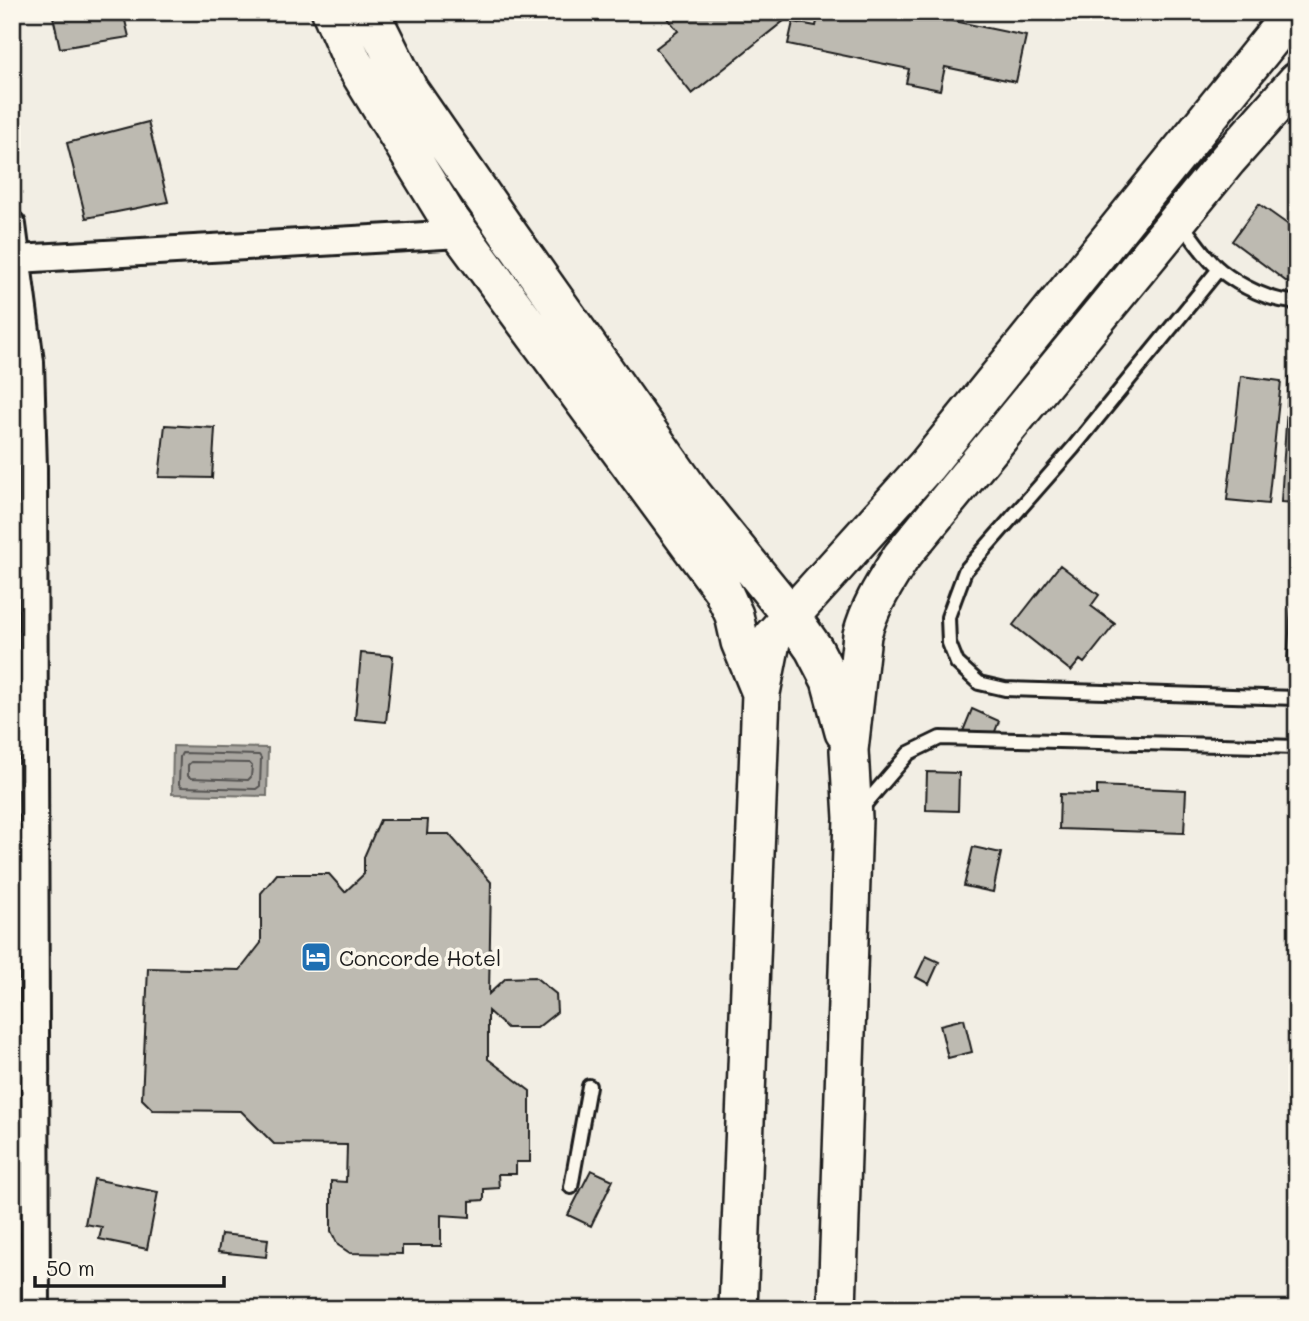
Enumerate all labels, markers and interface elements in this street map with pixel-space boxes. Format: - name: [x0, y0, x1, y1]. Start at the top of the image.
- hotel icon: Concorde Hotel: [299, 940, 333, 974]
- place label: Concorde Hotel: [339, 944, 501, 971]
- scale bar: [35, 1244, 224, 1288]
- text: 50 m: [46, 1254, 95, 1281]

